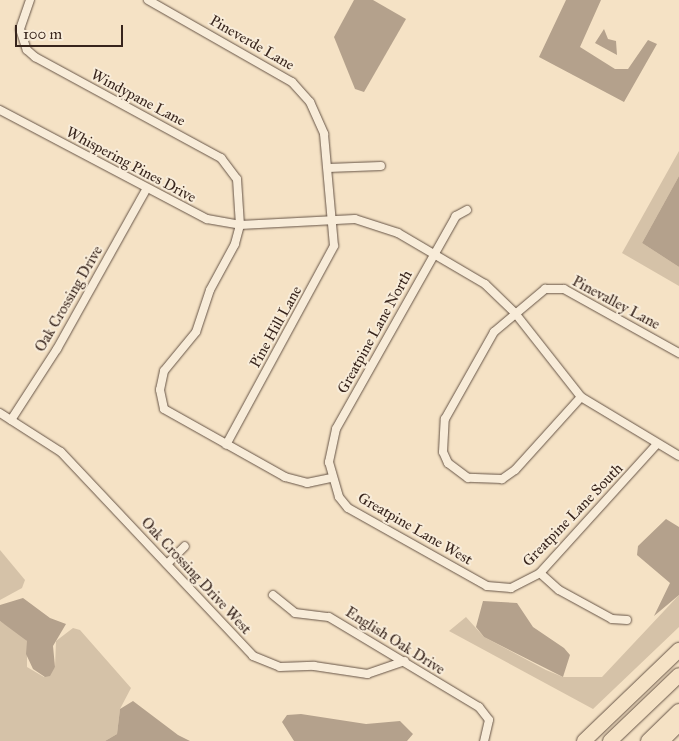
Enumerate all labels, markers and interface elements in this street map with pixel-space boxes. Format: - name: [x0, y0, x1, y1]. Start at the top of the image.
- street label: Pineverde Lane: [207, 12, 297, 74]
- scale bar: [18, 15, 125, 47]
- text: 100 m: [23, 25, 62, 43]
- street label: Windypane Lane: [88, 66, 188, 130]
- street label: Whispering Pines Drive: [63, 123, 199, 207]
- street label: Oak Crossing Drive: [31, 243, 107, 355]
- street label: Greatpine Lane North: [334, 267, 416, 397]
- street label: Pinevalley Lane: [569, 272, 663, 334]
- street label: Pine Hill Lane: [246, 283, 306, 371]
- street label: Greatpine Lane South: [519, 460, 627, 570]
- street label: Greatpine Lane West: [355, 489, 475, 569]
- street label: Oak Crossing Drive West: [137, 514, 255, 638]
- street label: English Oak Drive: [342, 603, 448, 679]

